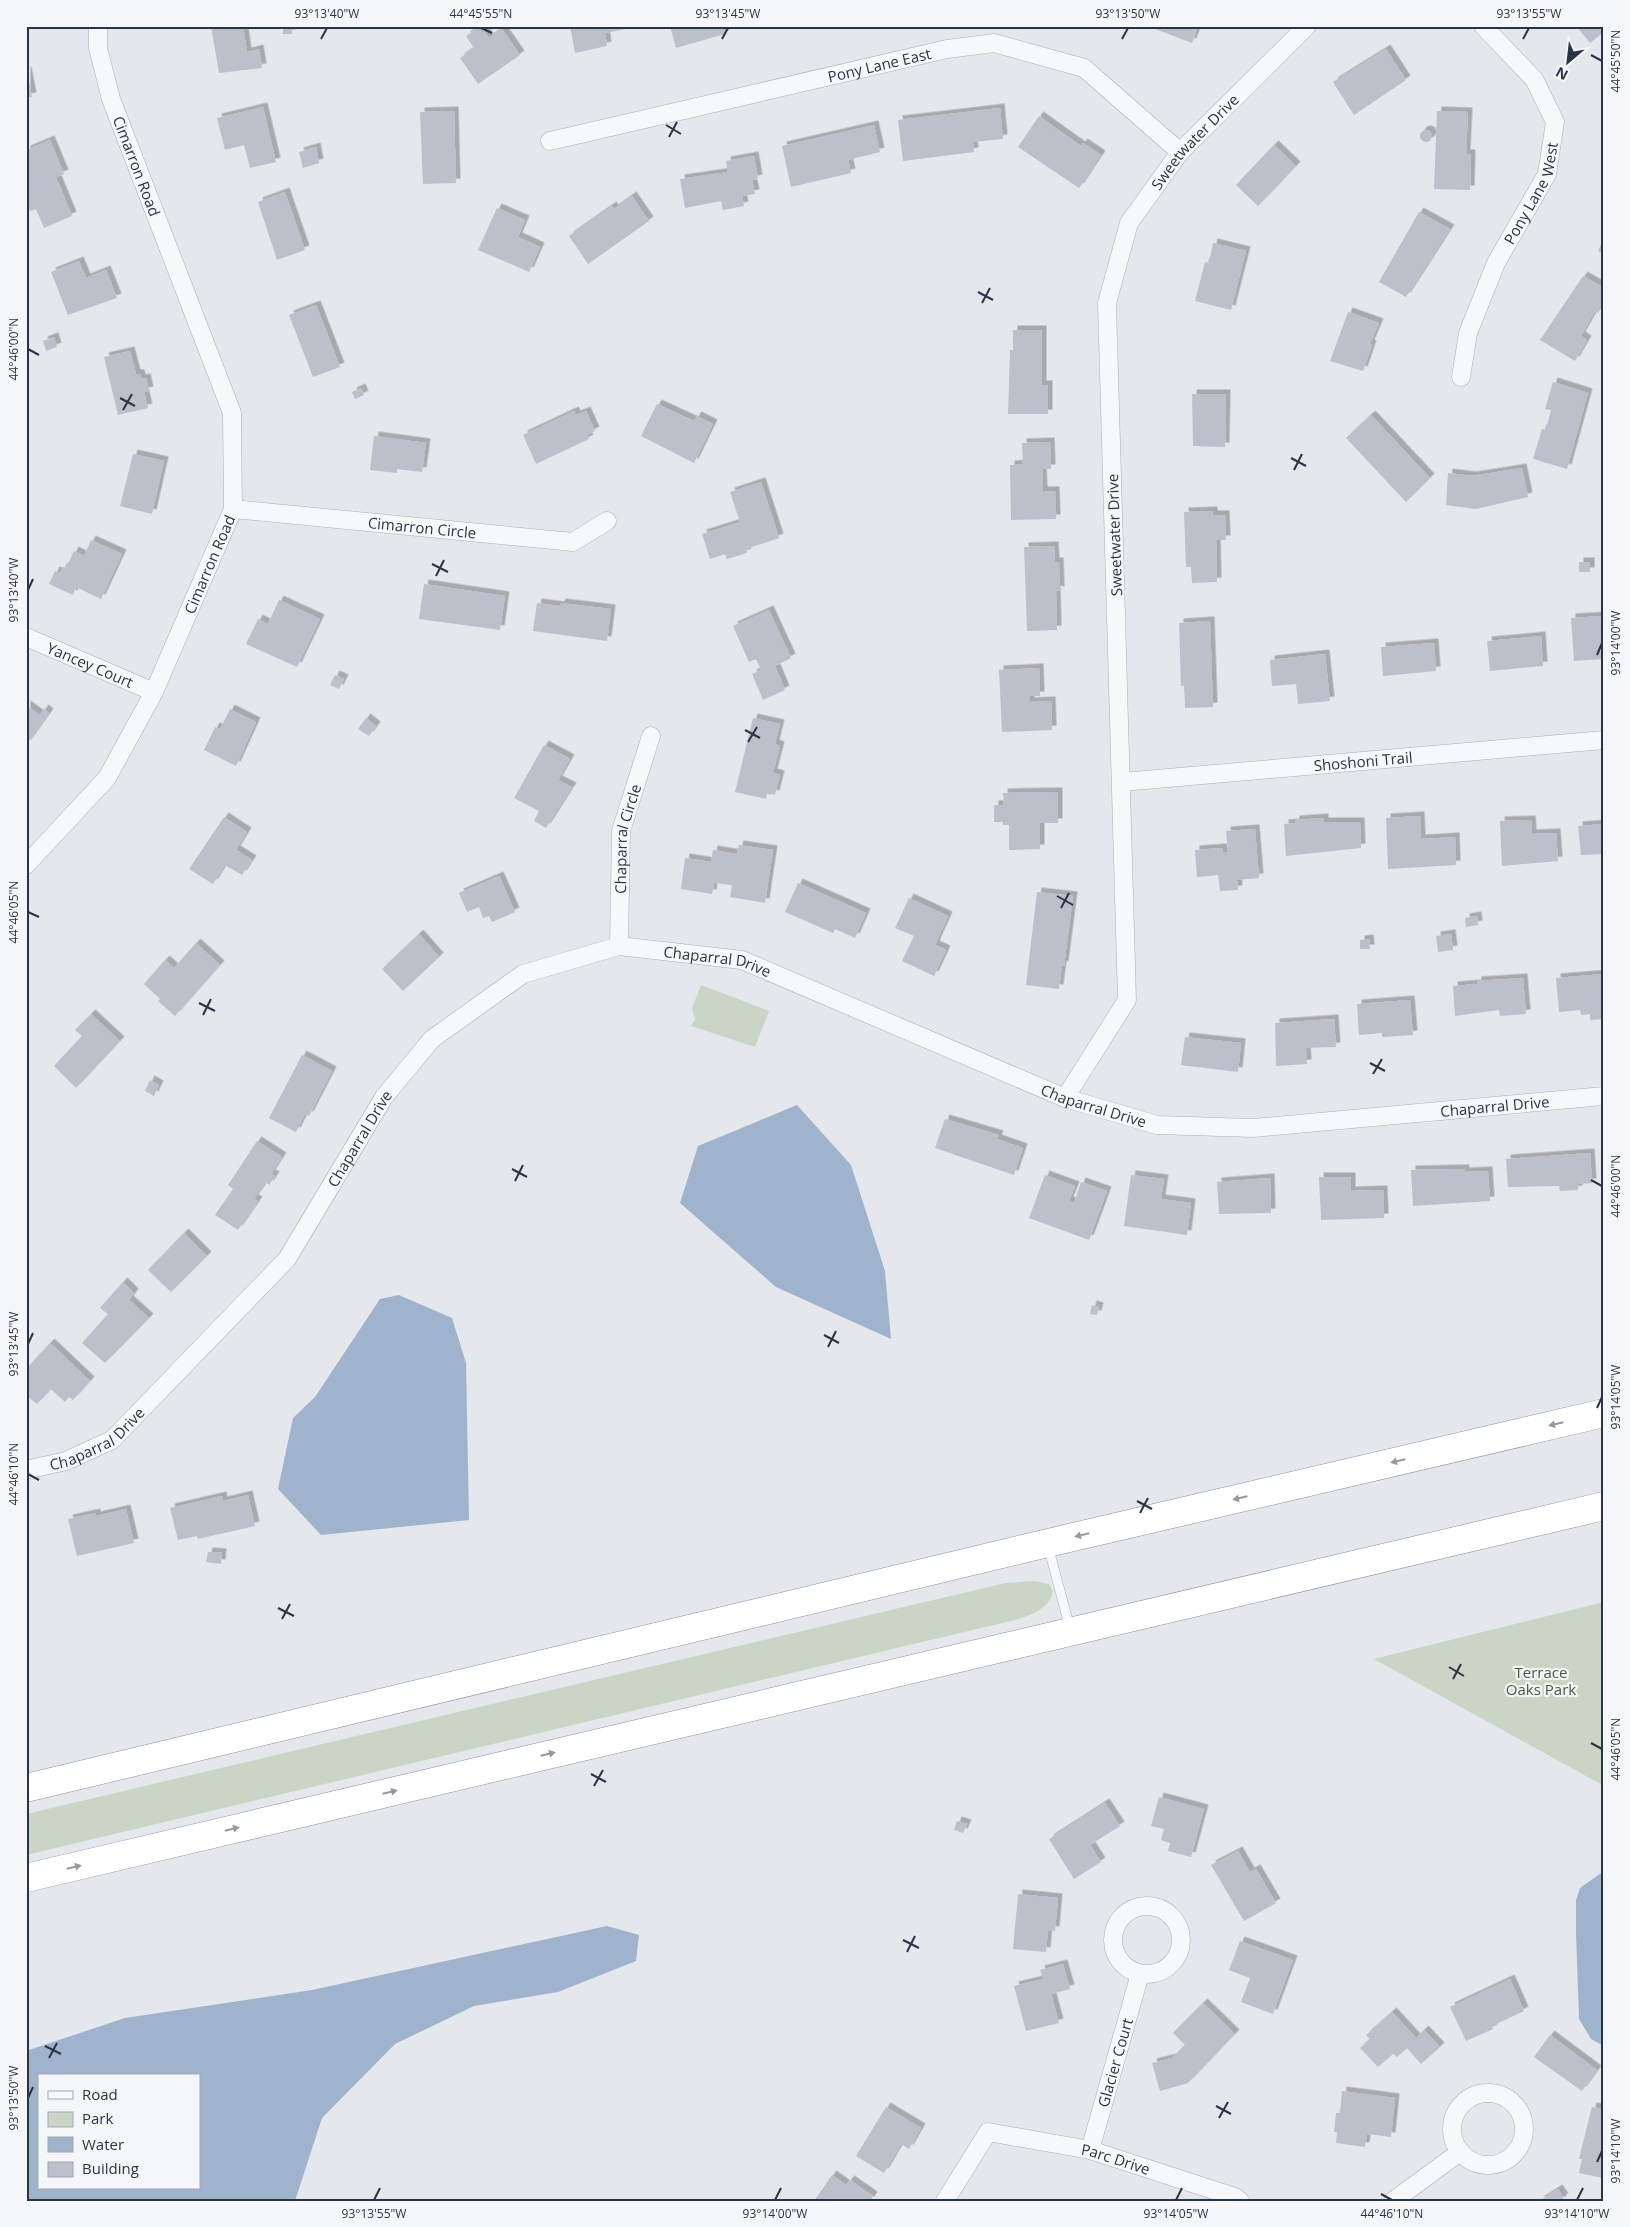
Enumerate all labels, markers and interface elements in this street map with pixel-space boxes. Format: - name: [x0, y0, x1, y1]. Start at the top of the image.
- text: 93°13'40"W: [295, 5, 359, 22]
- text: 44°45'55"N: [450, 5, 512, 22]
- text: 93°13'45"W: [696, 5, 760, 22]
- text: 93°13'50"W: [1096, 5, 1160, 22]
- text: 93°13'55"W: [1497, 5, 1561, 22]
- text: 44°45'50"N: [1607, 30, 1624, 92]
- north arrow: [1542, 38, 1592, 88]
- street label: Pony Lane East: [826, 43, 933, 86]
- text: N: [1552, 63, 1571, 85]
- street label: Sweetwater Drive: [1146, 89, 1243, 194]
- street label: Cimarron Road: [109, 113, 165, 219]
- street label: Pony Lane West: [1499, 141, 1562, 248]
- text: 44°46'00"N: [5, 318, 22, 380]
- street label: Sweetwater Drive: [1102, 473, 1126, 597]
- street label: Cimarron Road: [179, 512, 239, 617]
- street label: Cimarron Circle: [367, 512, 477, 543]
- text: 93°13'40"W: [5, 558, 22, 622]
- text: 93°14'00"W: [1607, 611, 1624, 675]
- street label: Yancey Court: [44, 637, 137, 692]
- street label: Shoshoni Trail: [1313, 747, 1413, 775]
- street label: Chaparral Circle: [610, 781, 645, 894]
- text: 44°46'05"N: [5, 881, 22, 943]
- street label: Chaparral Drive: [662, 941, 774, 981]
- street label: Chaparral Drive: [1038, 1079, 1149, 1131]
- street label: Chaparral Drive: [323, 1085, 396, 1190]
- street label: Chaparral Drive: [1439, 1091, 1550, 1121]
- text: 44°46'00"N: [1607, 1155, 1624, 1217]
- text: 93°13'45"W: [5, 1312, 22, 1376]
- text: 93°14'05"W: [1607, 1365, 1624, 1429]
- street label: Chaparral Drive: [47, 1403, 149, 1474]
- one-way arrow: [1549, 1420, 1564, 1428]
- text: 44°46'10"N: [5, 1443, 22, 1505]
- one-way arrow: [1391, 1457, 1406, 1465]
- one-way arrow: [1232, 1494, 1247, 1502]
- one-way arrow: [1074, 1531, 1089, 1539]
- park label: Terrace Oaks Park: [1506, 1662, 1576, 1699]
- text: 44°46'05"N: [1607, 1718, 1624, 1780]
- one-way arrow: [541, 1750, 556, 1758]
- one-way arrow: [382, 1788, 397, 1796]
- one-way arrow: [224, 1825, 239, 1833]
- one-way arrow: [66, 1863, 81, 1871]
- street label: Glacier Court: [1093, 2016, 1137, 2109]
- text: 93°13'50"W: [5, 2066, 22, 2130]
- legend: [38, 2074, 200, 2190]
- text: Road: [82, 2084, 118, 2104]
- text: Park: [82, 2108, 113, 2128]
- text: 93°14'10"W: [1607, 2119, 1624, 2183]
- text: Water: [82, 2134, 124, 2154]
- street label: Parc Drive: [1080, 2139, 1153, 2179]
- text: Building: [82, 2158, 139, 2178]
- text: 93°13'55"W: [342, 2205, 406, 2222]
- text: 93°14'00"W: [743, 2205, 807, 2222]
- text: 93°14'05"W: [1144, 2205, 1208, 2222]
- text: 44°46'10"N: [1361, 2205, 1423, 2222]
- text: 93°14'10"W: [1545, 2205, 1609, 2222]

